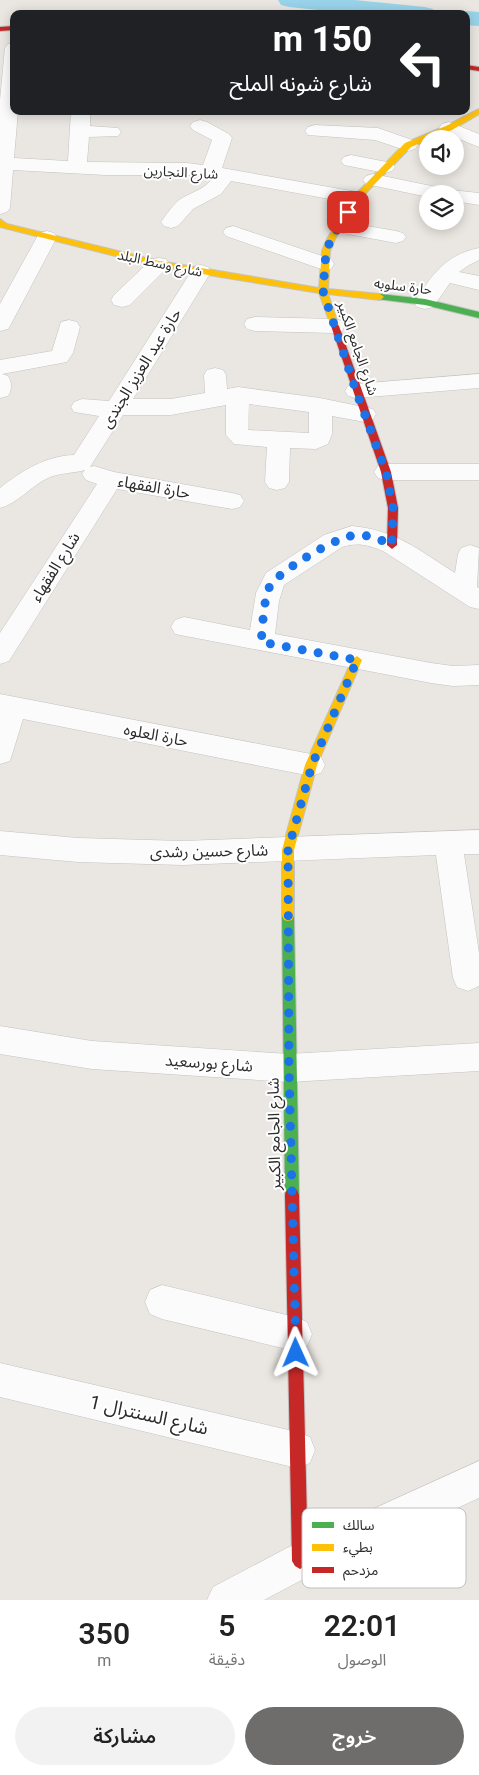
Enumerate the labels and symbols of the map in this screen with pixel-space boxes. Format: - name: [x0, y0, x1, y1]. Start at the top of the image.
- street label: شارع النجارين: [143, 162, 219, 185]
- pin: [327, 191, 369, 233]
- street label: شارع وسط البلد: [115, 246, 204, 283]
- street label: حارة سلوبه: [373, 275, 433, 298]
- street label: شارع الجامع الكبير: [331, 298, 382, 398]
- street label: حارة عبد العزيز الجندى: [97, 305, 185, 431]
- street label: حارة الفقهاء: [116, 471, 192, 503]
- street label: شارع الفقهاء: [26, 529, 86, 607]
- street label: حارة العلوه: [122, 719, 190, 751]
- street label: شارع حسين رشدى: [150, 840, 268, 865]
- street label: شارع بورسعيد: [164, 1050, 253, 1079]
- street label: شارع الجامع الكبير: [264, 1077, 287, 1192]
- position arrow: [269, 1326, 321, 1378]
- street label: شارع السنترال 1: [87, 1390, 211, 1442]
- legend: [302, 1508, 466, 1588]
- text: سالك: [343, 1517, 375, 1533]
- text: بطيء: [343, 1539, 373, 1558]
- text: مزدحم: [343, 1562, 378, 1581]

